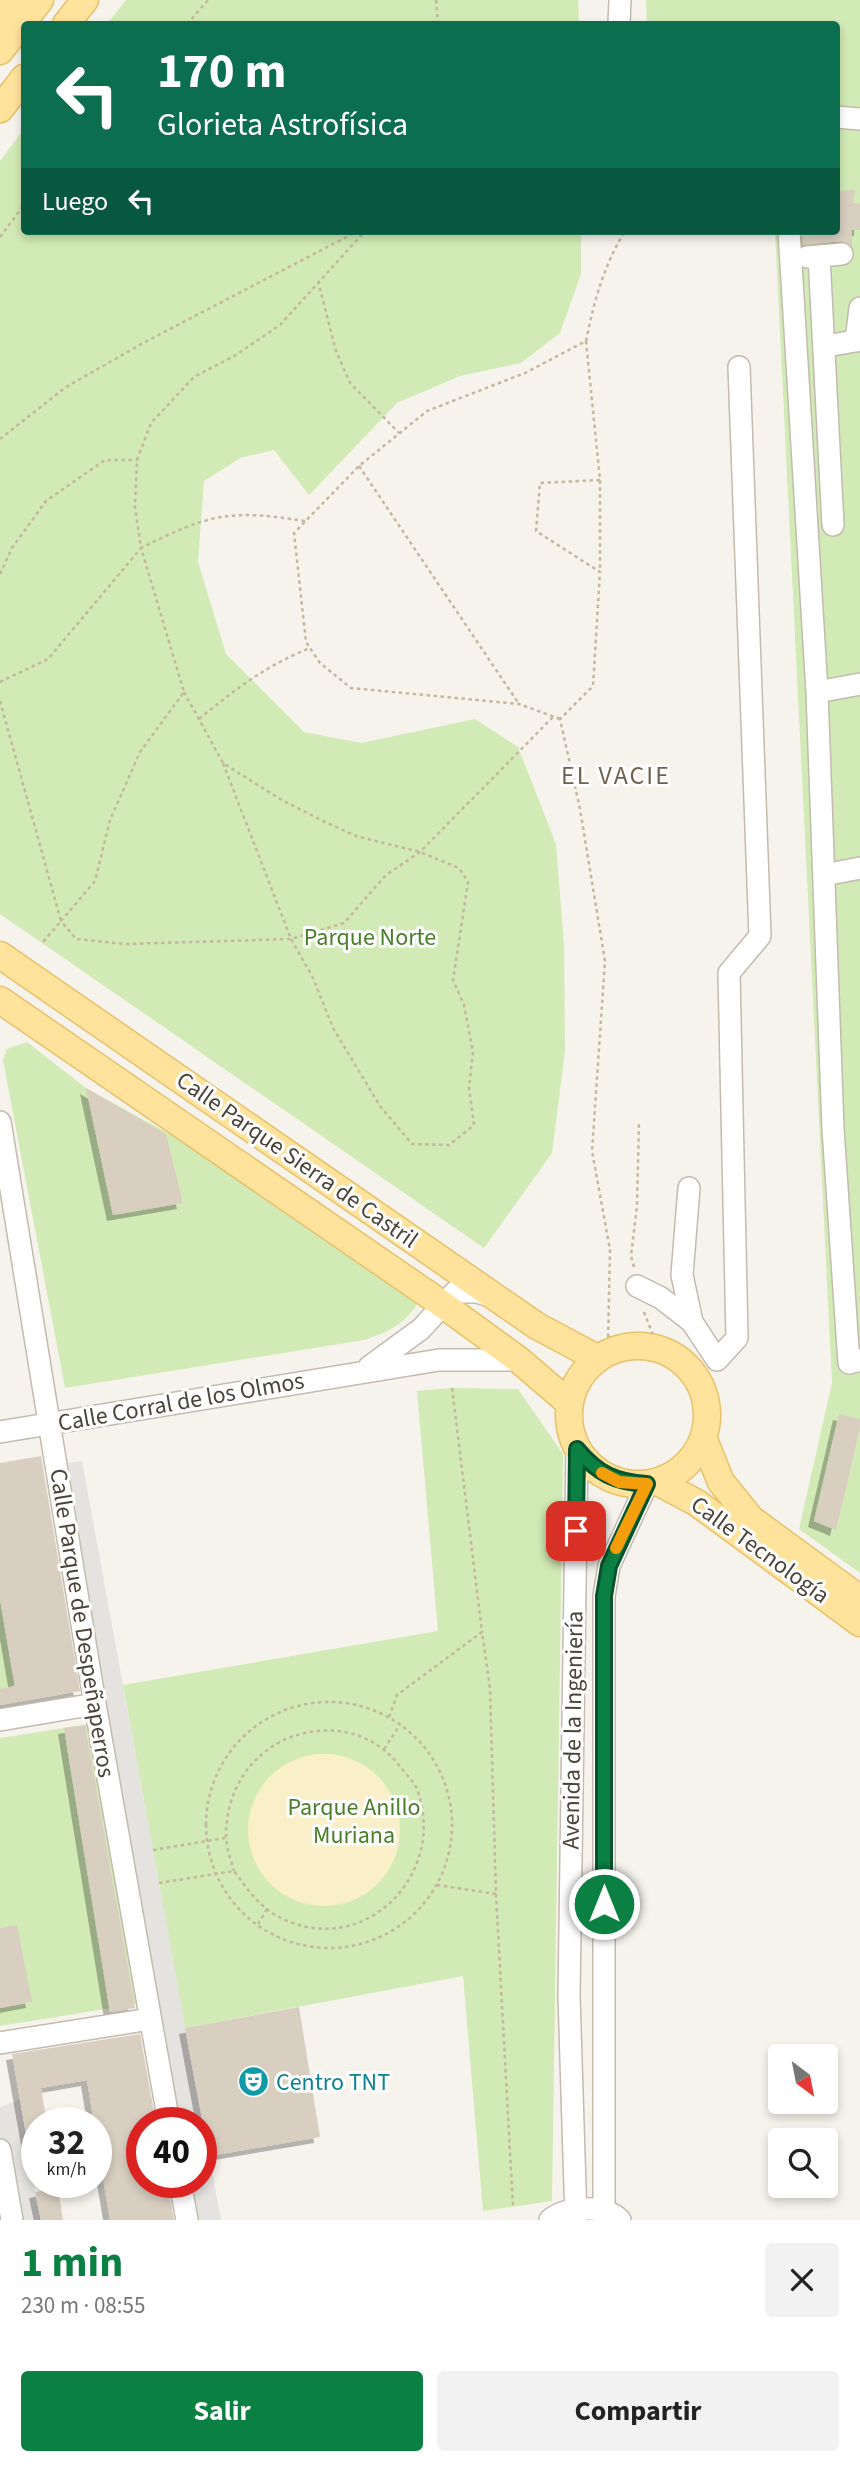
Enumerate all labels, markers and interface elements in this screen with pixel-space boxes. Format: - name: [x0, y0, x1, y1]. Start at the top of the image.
- text: 170 m: [157, 37, 286, 107]
- icon: left: [42, 49, 133, 140]
- text: Glorieta Astrofísica: [157, 102, 408, 148]
- icon: left: [122, 182, 160, 220]
- text: Luego: [42, 183, 108, 220]
- district label: EL VACIE: [561, 757, 671, 794]
- park label: Parque Norte: [304, 920, 436, 955]
- street label: Calle Parque Sierra de Castril: [169, 1063, 425, 1257]
- street label: Calle Corral de los Olmos: [55, 1363, 307, 1441]
- street label: Calle Parque de Despeñaperros: [40, 1466, 124, 1780]
- street label: Calle Tecnología: [683, 1488, 837, 1612]
- pin: [546, 1501, 606, 1561]
- icon: arrive: [557, 1512, 595, 1550]
- street label: Avenida de la Ingeniería: [553, 1610, 593, 1850]
- park label: Parque Anillo Muriana: [287, 1790, 421, 1853]
- position arrow: [567, 1867, 641, 1941]
- north arrow: [768, 2044, 838, 2114]
- map controls: [768, 2044, 838, 2198]
- theatre icon: Centro TNT: [236, 2065, 270, 2099]
- place label: Centro TNT: [276, 2065, 390, 2100]
- speed limit sign: 40: [126, 2107, 217, 2198]
- text: 32: [48, 2118, 85, 2168]
- button: search: [768, 2128, 838, 2198]
- text: km/h: [47, 2157, 86, 2182]
- text: 1 min: [21, 2233, 123, 2293]
- button: close: [765, 2243, 839, 2317]
- text: 230 m · 08:55: [21, 2289, 145, 2322]
- button: Salir: [21, 2371, 423, 2451]
- button: Compartir: [437, 2371, 839, 2451]

